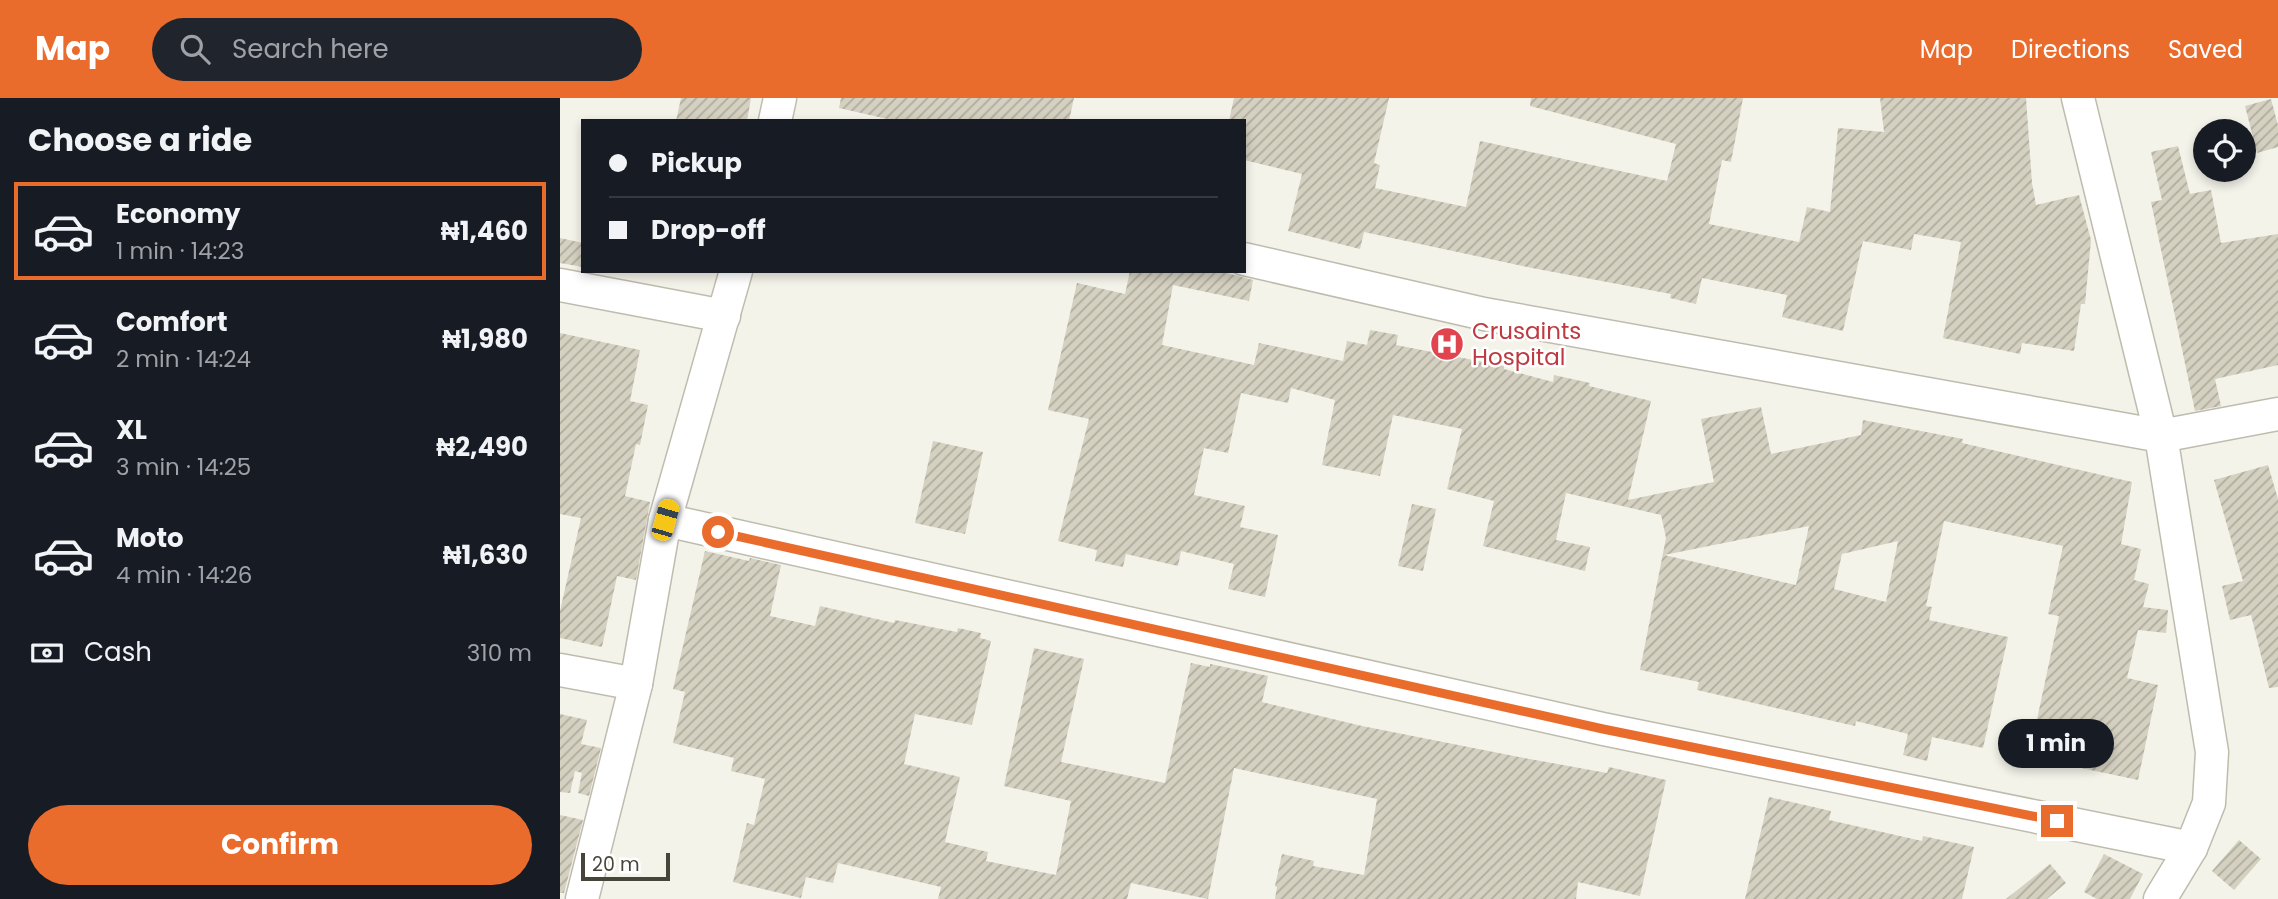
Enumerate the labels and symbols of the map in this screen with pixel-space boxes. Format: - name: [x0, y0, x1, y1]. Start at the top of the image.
- place label: Crusaints Hospital: [1472, 315, 1581, 373]
- hospital icon: Crusaints Hospital: [1428, 325, 1466, 363]
- car: [650, 497, 681, 543]
- route start: [702, 516, 734, 548]
- callout: 1 min: [1999, 720, 2115, 768]
- route end: [2041, 805, 2073, 837]
- scale bar: [581, 850, 670, 882]

